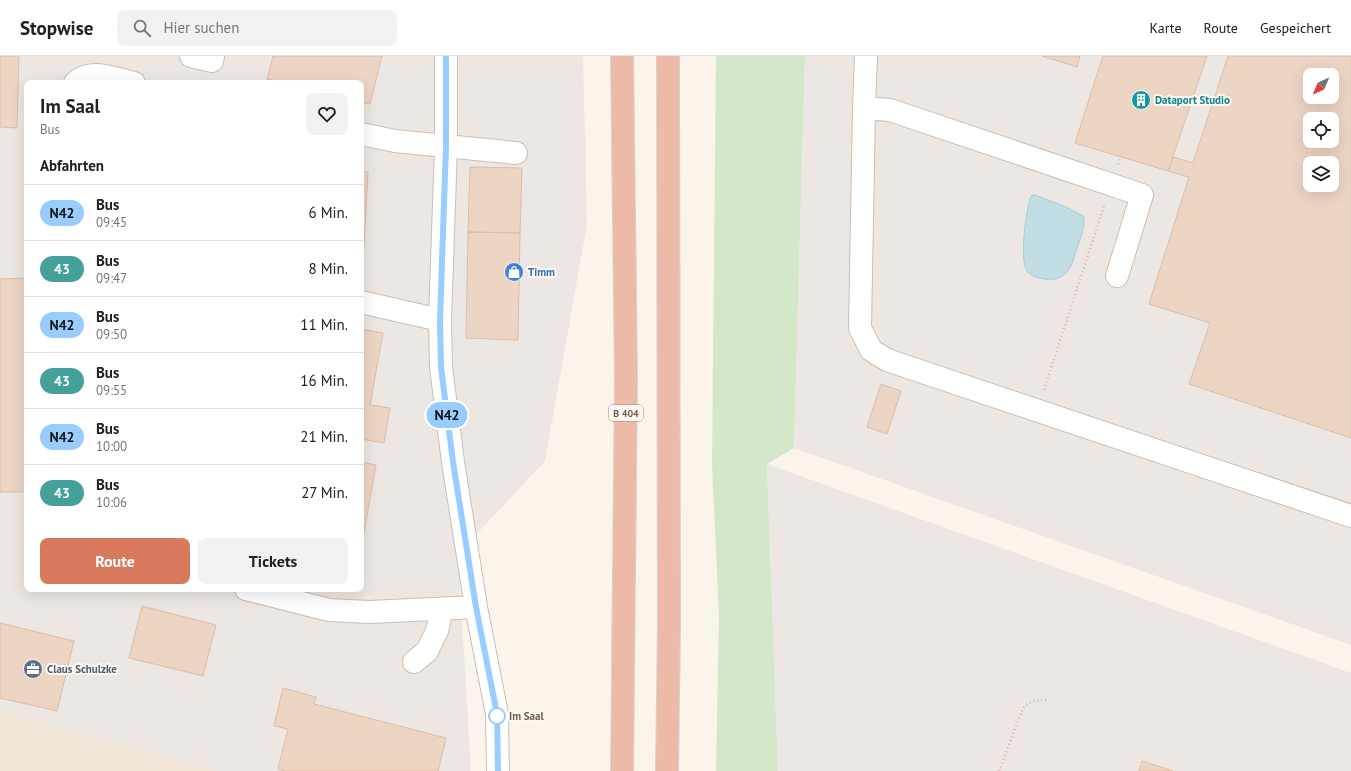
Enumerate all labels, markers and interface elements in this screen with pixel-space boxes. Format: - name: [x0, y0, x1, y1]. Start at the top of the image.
- search box: [117, 10, 397, 46]
- text: Stopwise: [20, 16, 93, 40]
- icon: search: [131, 17, 153, 39]
- text: Hier suchen: [163, 18, 239, 37]
- text: Karte: [1150, 19, 1182, 37]
- text: Route: [1204, 19, 1238, 37]
- text: Gespeichert: [1260, 19, 1331, 37]
- north arrow: [1303, 68, 1339, 104]
- map controls: [1303, 68, 1339, 192]
- building icon: Dataport Studio: [1130, 89, 1152, 111]
- button: heart: [306, 93, 348, 135]
- place label: Dataport Studio: [1155, 93, 1230, 107]
- text: Im Saal: [40, 94, 100, 118]
- button: locate: [1303, 112, 1339, 148]
- text: Bus: [40, 121, 60, 138]
- text: Abfahrten: [40, 156, 104, 175]
- button: layers: [1303, 156, 1339, 192]
- text: Bus: [96, 195, 119, 214]
- text: 6 Min.: [309, 203, 348, 222]
- text: N42: [49, 204, 75, 222]
- text: 09:45: [96, 214, 127, 231]
- text: Bus: [96, 251, 119, 270]
- text: 8 Min.: [309, 259, 348, 278]
- text: 43: [54, 260, 70, 278]
- shop icon: Timm: [503, 261, 525, 283]
- place label: Timm: [528, 265, 555, 279]
- text: 09:47: [96, 270, 127, 287]
- text: Bus: [96, 307, 119, 326]
- text: 11 Min.: [300, 315, 348, 334]
- text: N42: [49, 316, 75, 334]
- text: 09:50: [96, 326, 127, 343]
- text: Bus: [96, 363, 119, 382]
- text: 16 Min.: [300, 371, 348, 390]
- text: 43: [54, 372, 70, 390]
- text: 09:55: [96, 382, 127, 399]
- line badge: N42: [424, 402, 470, 428]
- road number: B 404: [609, 405, 643, 421]
- text: N42: [434, 406, 460, 424]
- text: Bus: [96, 419, 119, 438]
- text: 21 Min.: [300, 427, 348, 446]
- text: N42: [49, 428, 75, 446]
- text: 10:00: [96, 438, 127, 455]
- text: Bus: [96, 475, 119, 494]
- text: 27 Min.: [301, 483, 348, 502]
- text: 43: [54, 484, 70, 502]
- text: 10:06: [96, 494, 127, 511]
- button: Route: [40, 538, 190, 584]
- button: Tickets: [198, 538, 348, 584]
- office icon: Claus Schulzke: [22, 658, 44, 680]
- place label: Claus Schulzke: [47, 662, 117, 676]
- marker: Im Saal: [488, 707, 506, 725]
- place label: Im Saal: [509, 709, 545, 723]

